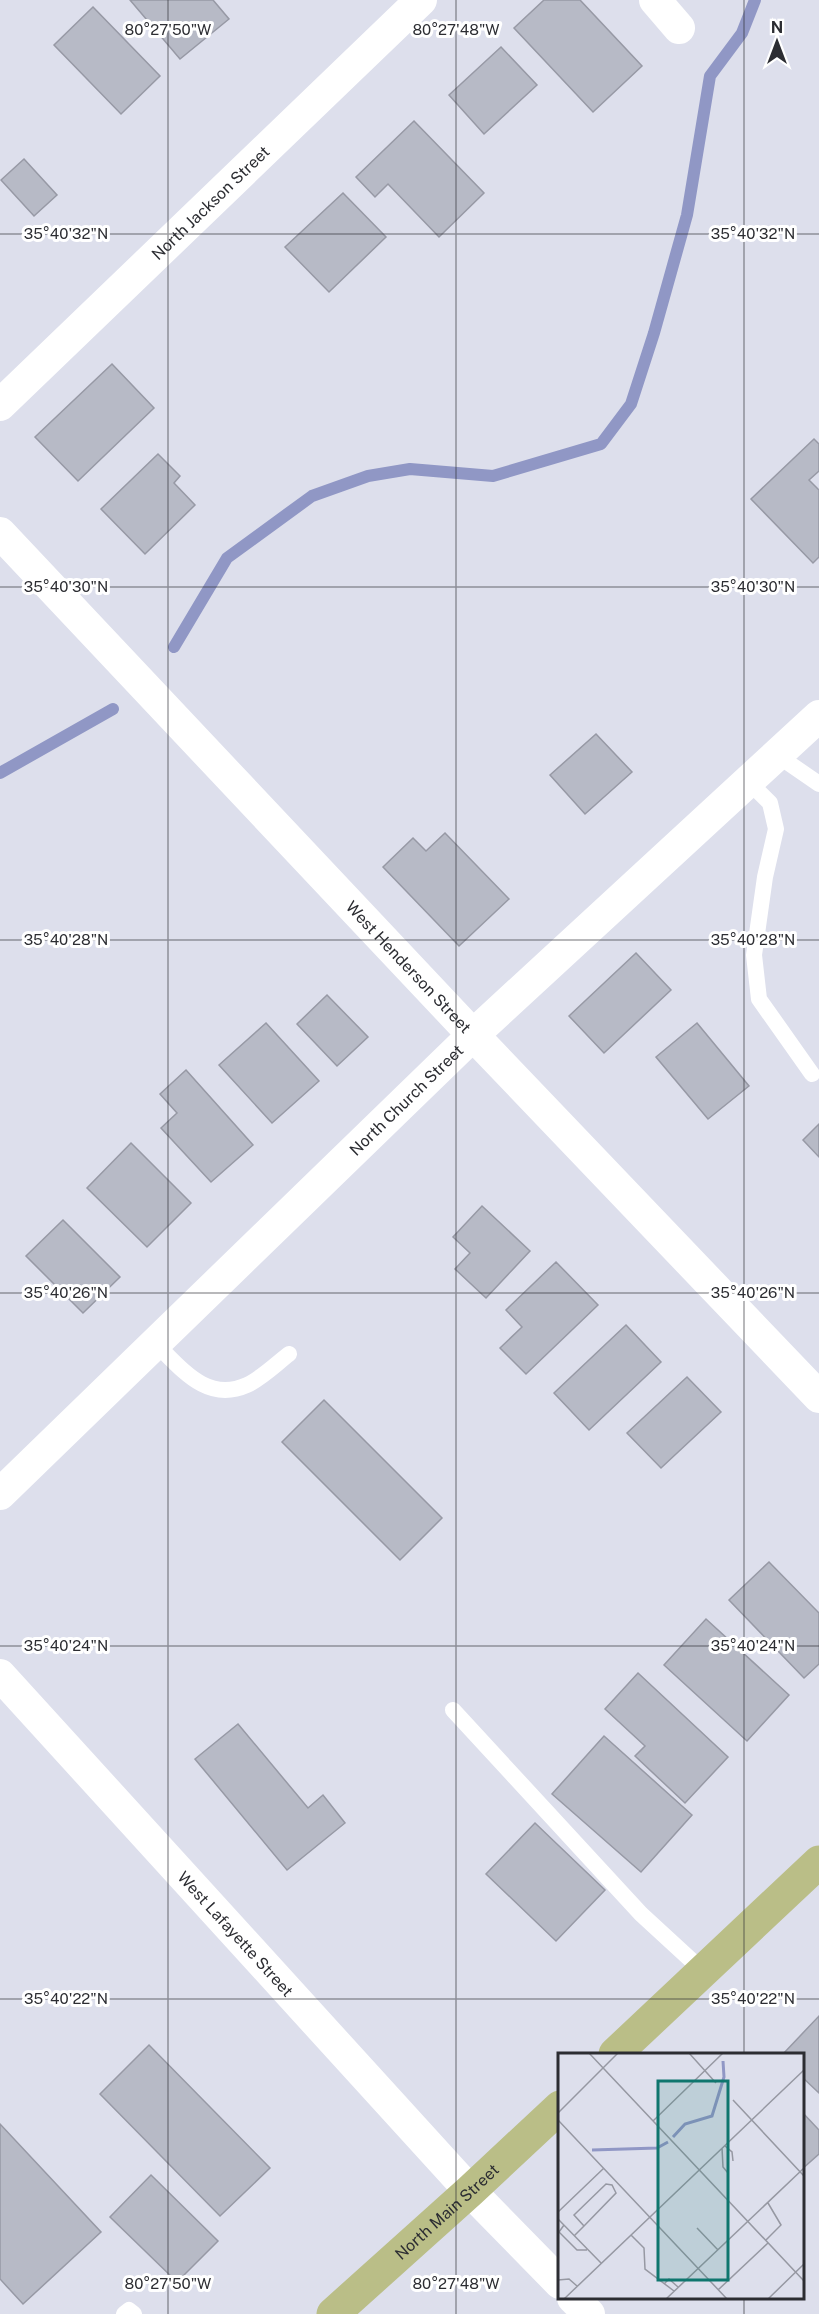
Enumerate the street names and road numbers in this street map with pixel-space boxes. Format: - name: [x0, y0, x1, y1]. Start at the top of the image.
- street label: North Jackson Street: [148, 142, 273, 263]
- street label: West Henderson Street: [342, 897, 475, 1037]
- street label: North Church Street: [345, 1041, 467, 1159]
- street label: West Lafayette Street: [174, 1867, 297, 2000]
- street label: North Main Street: [391, 2160, 502, 2263]

